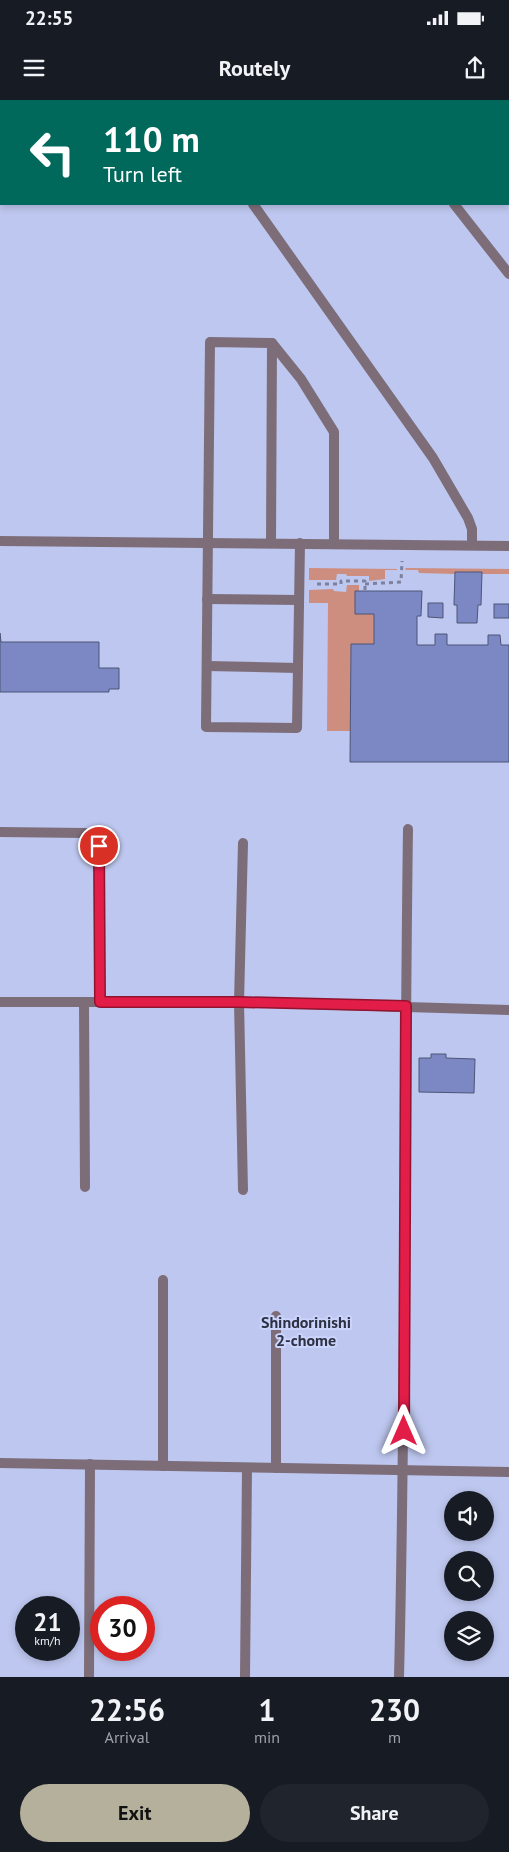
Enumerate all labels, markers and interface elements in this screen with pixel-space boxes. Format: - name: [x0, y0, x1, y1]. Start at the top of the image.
- text: 22:55: [25, 6, 73, 30]
- icon: menu: [20, 54, 48, 82]
- text: Routely: [219, 54, 290, 82]
- icon: share: [461, 54, 489, 82]
- text: 110 m: [103, 116, 200, 162]
- icon: left: [20, 120, 85, 185]
- text: Turn left: [103, 160, 182, 188]
- pin: [78, 825, 120, 867]
- icon: arrive: [85, 832, 113, 860]
- district label: Shindorinishi 2-chome: [261, 1312, 351, 1350]
- position arrow: [377, 1404, 429, 1456]
- map controls: [444, 1491, 494, 1661]
- button: sound: [444, 1491, 494, 1541]
- button: search: [444, 1551, 494, 1601]
- speed limit sign: 30: [90, 1596, 155, 1661]
- text: 21: [33, 1606, 62, 1638]
- button: layers: [444, 1611, 494, 1661]
- text: km/h: [34, 1633, 61, 1648]
- text: 22:56: [89, 1690, 165, 1729]
- text: 1: [259, 1690, 276, 1729]
- text: 230: [369, 1690, 420, 1729]
- text: Arrival: [105, 1727, 149, 1747]
- text: min: [254, 1727, 280, 1747]
- text: m: [388, 1727, 401, 1747]
- button: Exit: [20, 1784, 250, 1842]
- button: Share: [260, 1784, 489, 1842]

